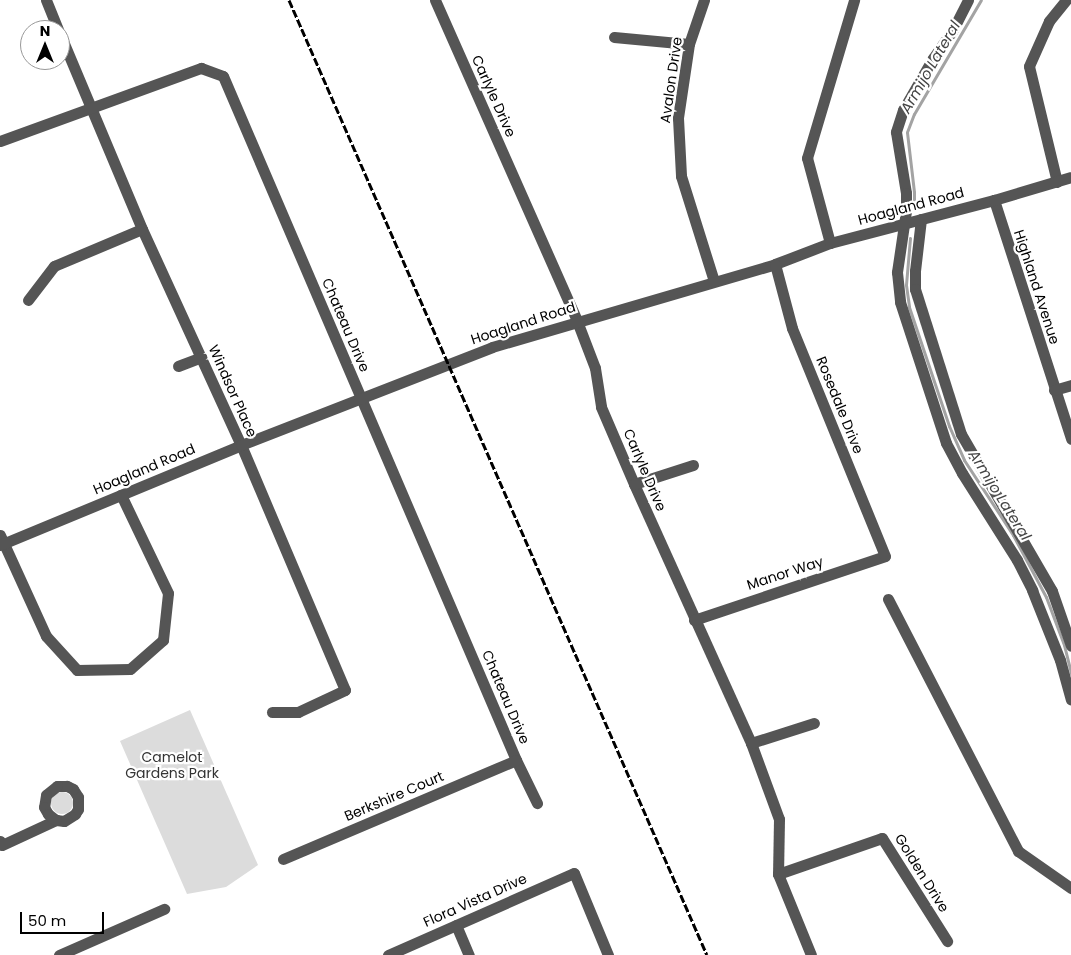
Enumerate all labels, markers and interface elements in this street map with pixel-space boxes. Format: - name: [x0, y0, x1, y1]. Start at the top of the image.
- water label: Armijo Lateral: [896, 18, 964, 116]
- north arrow: [20, 20, 70, 70]
- text: N: [40, 21, 50, 41]
- street label: Avalon Drive: [657, 36, 685, 124]
- street label: Carlyle Drive: [468, 52, 520, 140]
- street label: Hoagland Road: [856, 184, 966, 228]
- street label: Highland Avenue: [1011, 228, 1063, 346]
- street label: Chateau Drive: [319, 276, 373, 374]
- street label: Hoagland Road: [469, 298, 577, 348]
- street label: Windsor Place: [205, 342, 261, 440]
- street label: Rosedale Drive: [813, 354, 867, 456]
- street label: Carlyle Drive: [620, 426, 670, 514]
- street label: Hoagland Road: [91, 440, 197, 498]
- water label: Armijo Lateral: [965, 446, 1035, 544]
- street label: Manor Way: [745, 553, 825, 593]
- street label: Chateau Drive: [479, 648, 533, 746]
- park label: Camelot Gardens Park: [125, 749, 219, 782]
- street label: Berkshire Court: [342, 768, 446, 824]
- street label: Golden Drive: [891, 831, 953, 915]
- street label: Flora Vista Drive: [421, 870, 529, 930]
- scale bar: [22, 902, 106, 934]
- text: 50 m: [28, 910, 66, 931]

